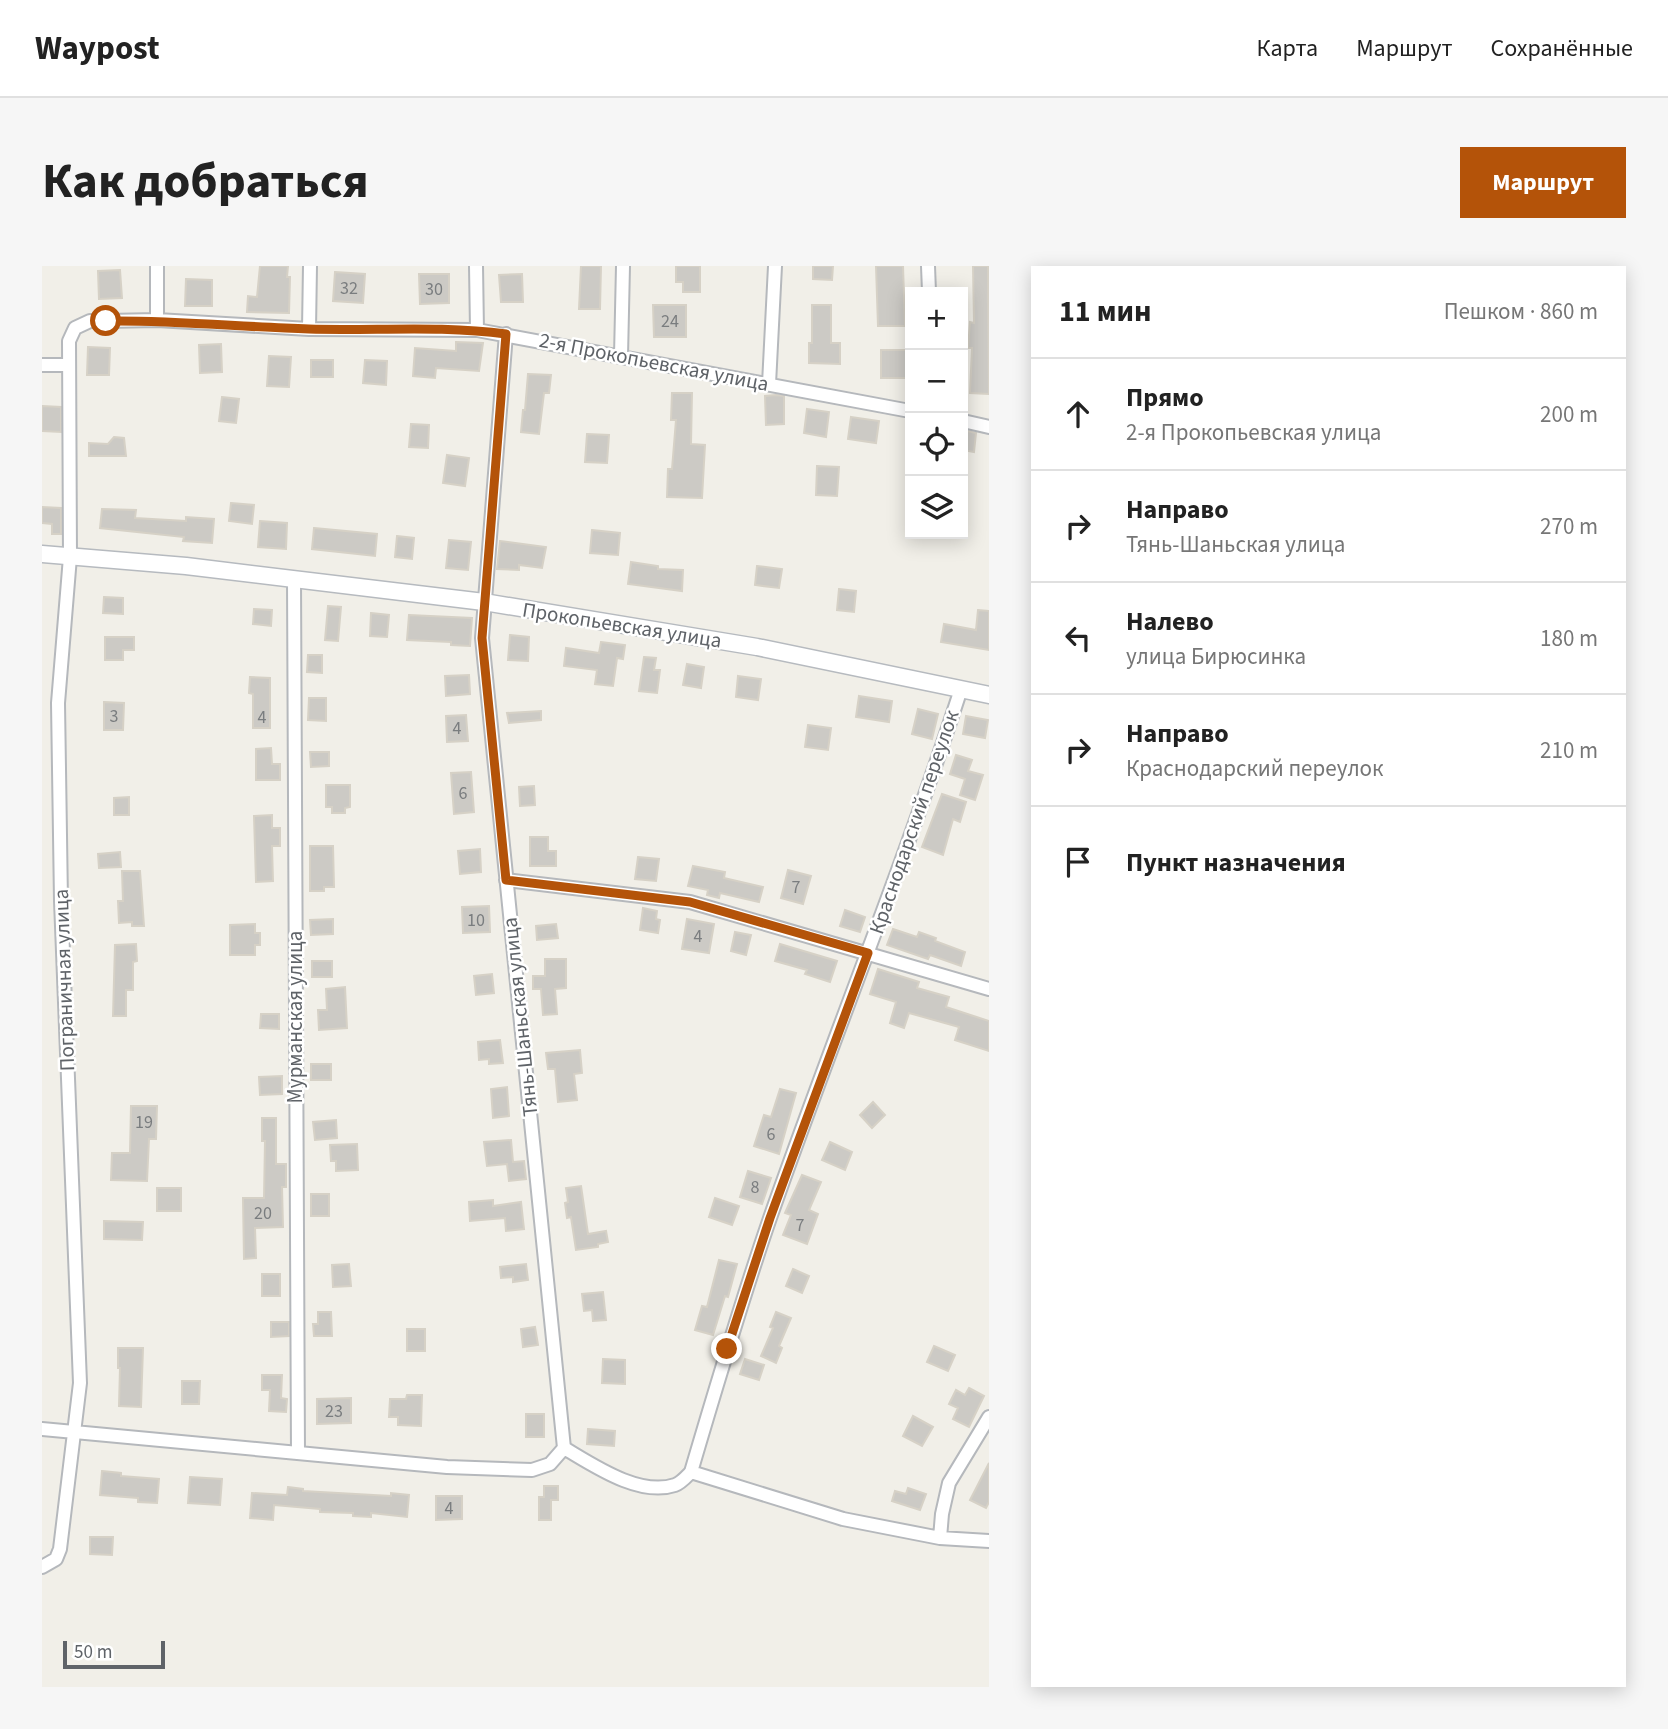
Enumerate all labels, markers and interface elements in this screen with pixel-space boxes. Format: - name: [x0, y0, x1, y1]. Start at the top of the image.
- text: Waypost: [35, 25, 160, 72]
- text: Карта: [1257, 31, 1318, 66]
- text: Маршрут: [1356, 31, 1452, 66]
- text: Сохранённые: [1490, 31, 1633, 66]
- text: Как добраться: [42, 147, 369, 217]
- button: Маршрут: [1460, 147, 1626, 218]
- house number: 32: [340, 276, 358, 301]
- house number: 30: [425, 277, 443, 302]
- map controls: [905, 287, 968, 539]
- button: +: [905, 287, 968, 350]
- text: 11 мин: [1059, 290, 1151, 333]
- text: Пешком · 860 m: [1444, 295, 1598, 328]
- route start: [90, 305, 121, 336]
- house number: 24: [661, 309, 679, 334]
- street label: 2-я Прокопьевская улица: [537, 325, 771, 399]
- button: −: [905, 350, 968, 413]
- text: Прямо: [1126, 379, 1204, 416]
- icon: ahead: [1059, 395, 1097, 433]
- text: 200 m: [1540, 398, 1598, 431]
- button: locate: [905, 413, 968, 476]
- text: 2-я Прокопьевская улица: [1126, 416, 1381, 449]
- button: layers: [905, 476, 968, 539]
- text: Направо: [1126, 491, 1229, 528]
- icon: right: [1059, 507, 1097, 545]
- text: 270 m: [1540, 510, 1598, 543]
- text: Тянь-Шаньская улица: [1126, 528, 1345, 561]
- street label: Прокопьевская улица: [520, 594, 724, 656]
- text: Налево: [1126, 603, 1214, 640]
- icon: left: [1059, 619, 1097, 657]
- text: 180 m: [1540, 622, 1598, 655]
- text: улица Бирюсинка: [1126, 640, 1306, 673]
- house number: 3: [110, 704, 119, 729]
- house number: 4: [258, 705, 267, 730]
- street label: Краснодарский переулок: [862, 705, 967, 938]
- text: Направо: [1126, 715, 1229, 752]
- house number: 4: [453, 716, 462, 741]
- icon: right: [1059, 731, 1097, 769]
- text: 210 m: [1540, 734, 1598, 767]
- text: Краснодарский переулок: [1126, 752, 1383, 785]
- house number: 6: [459, 781, 468, 806]
- icon: arrive: [1059, 843, 1097, 881]
- text: Пункт назначения: [1126, 844, 1346, 881]
- house number: 7: [792, 875, 801, 900]
- street label: Пограничная улица: [46, 888, 82, 1072]
- house number: 10: [467, 908, 485, 933]
- street label: Тянь-Шаньская улица: [495, 916, 545, 1118]
- house number: 4: [694, 924, 703, 949]
- street label: Мурманская улица: [280, 931, 310, 1103]
- house number: 19: [135, 1110, 153, 1135]
- house number: 6: [767, 1122, 776, 1147]
- house number: 8: [751, 1175, 760, 1200]
- house number: 20: [254, 1201, 272, 1226]
- house number: 7: [796, 1213, 805, 1238]
- route end: [711, 1333, 742, 1364]
- house number: 23: [325, 1399, 343, 1424]
- house number: 4: [445, 1496, 454, 1521]
- scale bar: [63, 1638, 164, 1670]
- text: 50 m: [74, 1639, 112, 1666]

